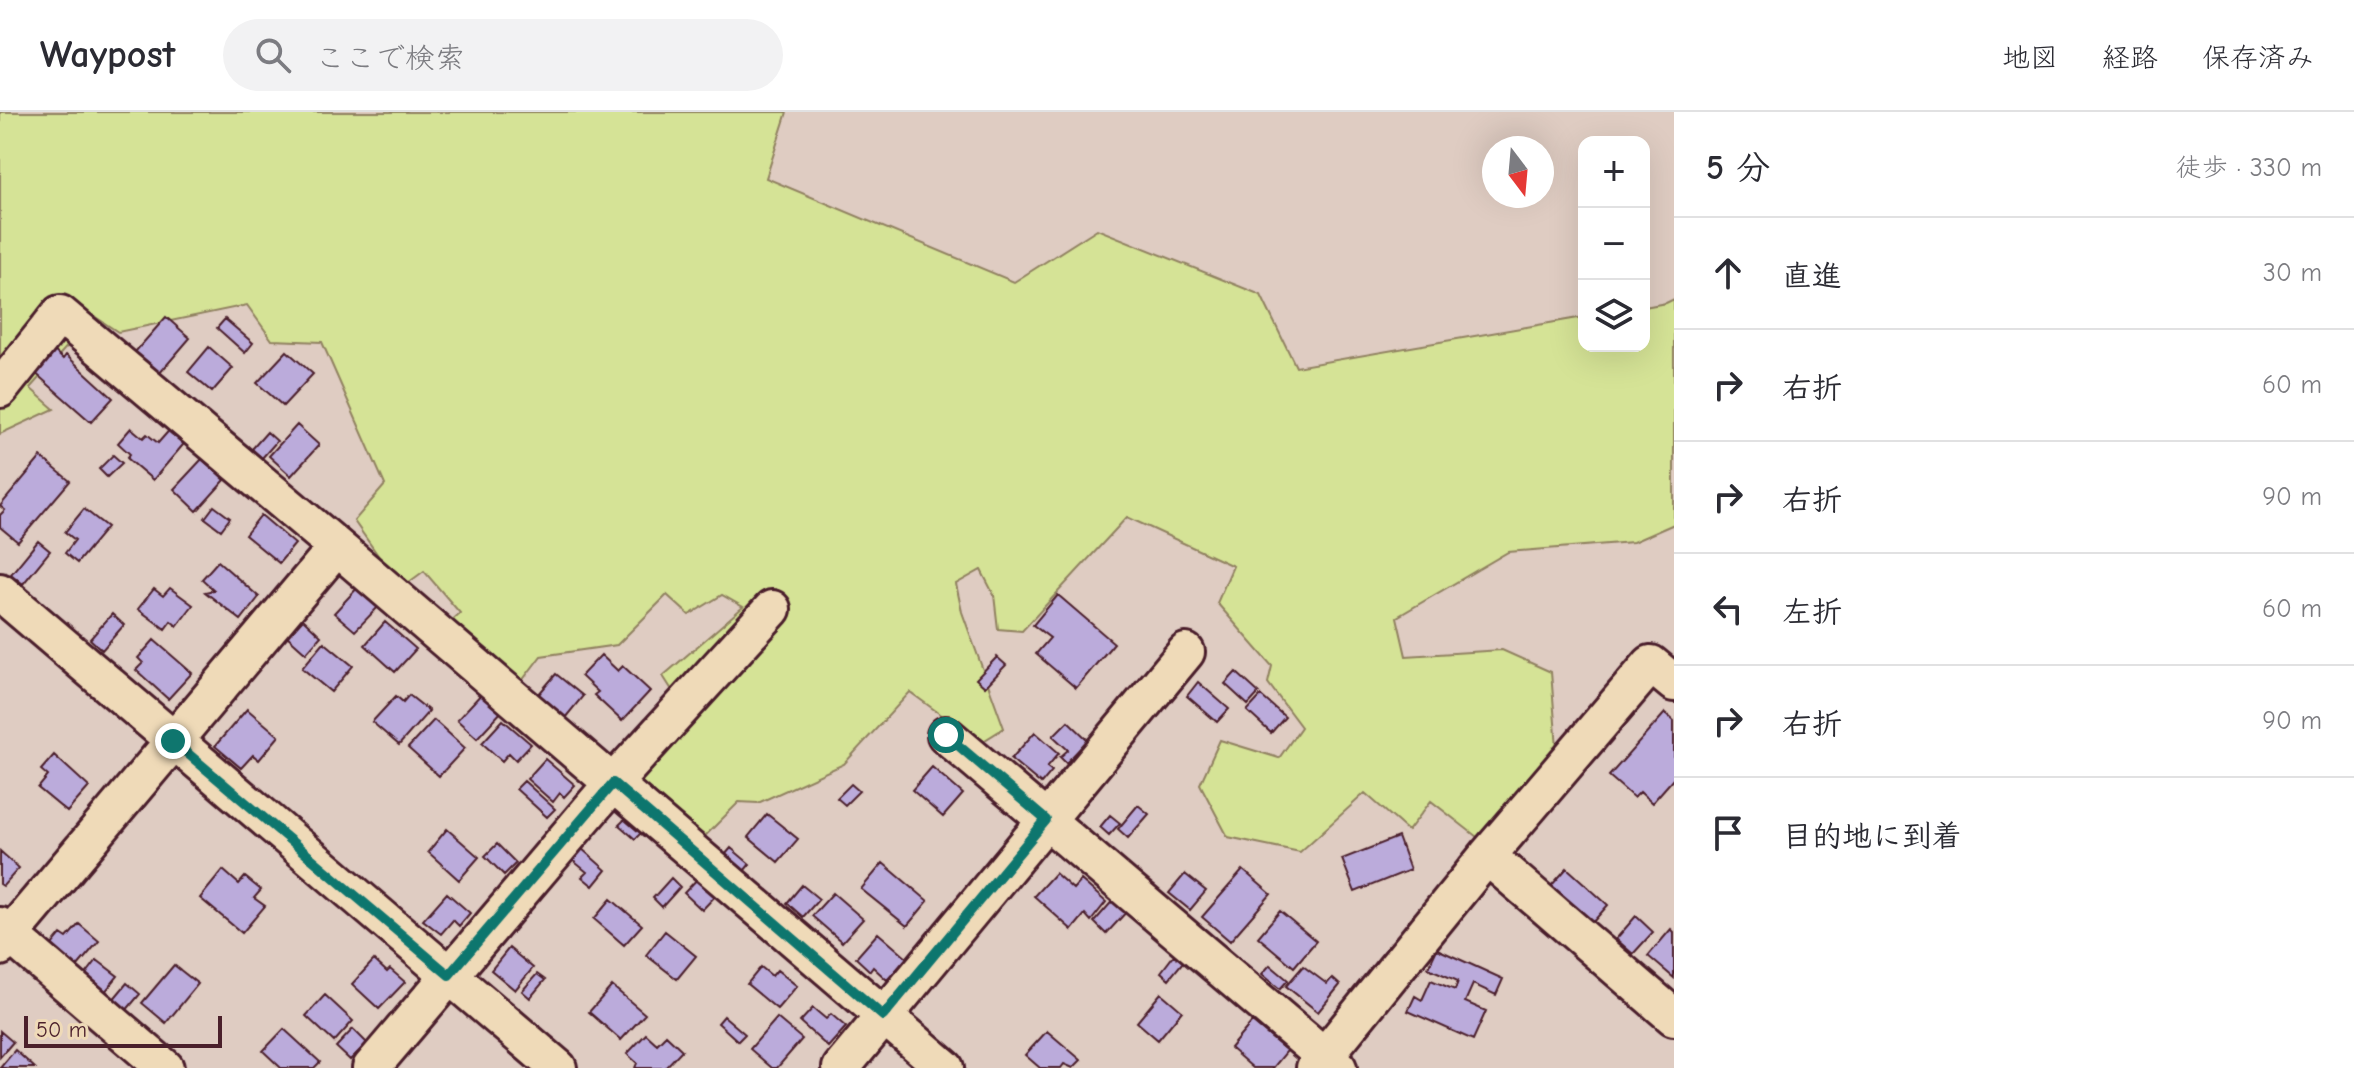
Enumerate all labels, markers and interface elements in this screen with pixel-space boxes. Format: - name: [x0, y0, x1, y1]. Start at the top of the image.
- search box: [223, 19, 783, 91]
- text: Waypost: [40, 33, 175, 77]
- icon: search: [251, 33, 295, 77]
- text: ここで検索: [315, 41, 465, 76]
- text: 地図: [2002, 42, 2058, 74]
- text: 経路: [2102, 42, 2158, 74]
- text: 保存済み: [2202, 42, 2314, 74]
- north arrow: [1482, 136, 1554, 208]
- map controls: [1578, 136, 1650, 352]
- button: +: [1578, 136, 1650, 208]
- text: 5 分: [1706, 148, 1770, 188]
- text: 徒歩 · 330 m: [2176, 153, 2322, 183]
- button: −: [1578, 208, 1650, 280]
- icon: ahead: [1706, 251, 1750, 295]
- text: 30 m: [2263, 258, 2322, 288]
- text: 直進: [1782, 259, 1842, 294]
- button: layers: [1578, 280, 1650, 352]
- icon: right: [1706, 363, 1750, 407]
- text: 60 m: [2262, 370, 2322, 400]
- text: 右折: [1782, 371, 1842, 406]
- icon: right: [1706, 475, 1750, 519]
- text: 90 m: [2262, 482, 2322, 512]
- text: 右折: [1782, 483, 1842, 518]
- icon: left: [1706, 587, 1750, 631]
- text: 60 m: [2262, 594, 2322, 624]
- text: 左折: [1782, 595, 1842, 630]
- icon: right: [1706, 699, 1750, 743]
- text: 90 m: [2262, 706, 2322, 736]
- text: 右折: [1782, 707, 1842, 742]
- route start: [928, 717, 964, 753]
- route end: [155, 723, 191, 759]
- icon: arrive: [1706, 811, 1750, 855]
- text: 目的地に到着: [1782, 819, 1962, 854]
- scale bar: [24, 1012, 222, 1048]
- text: 50 m: [36, 1017, 87, 1043]

